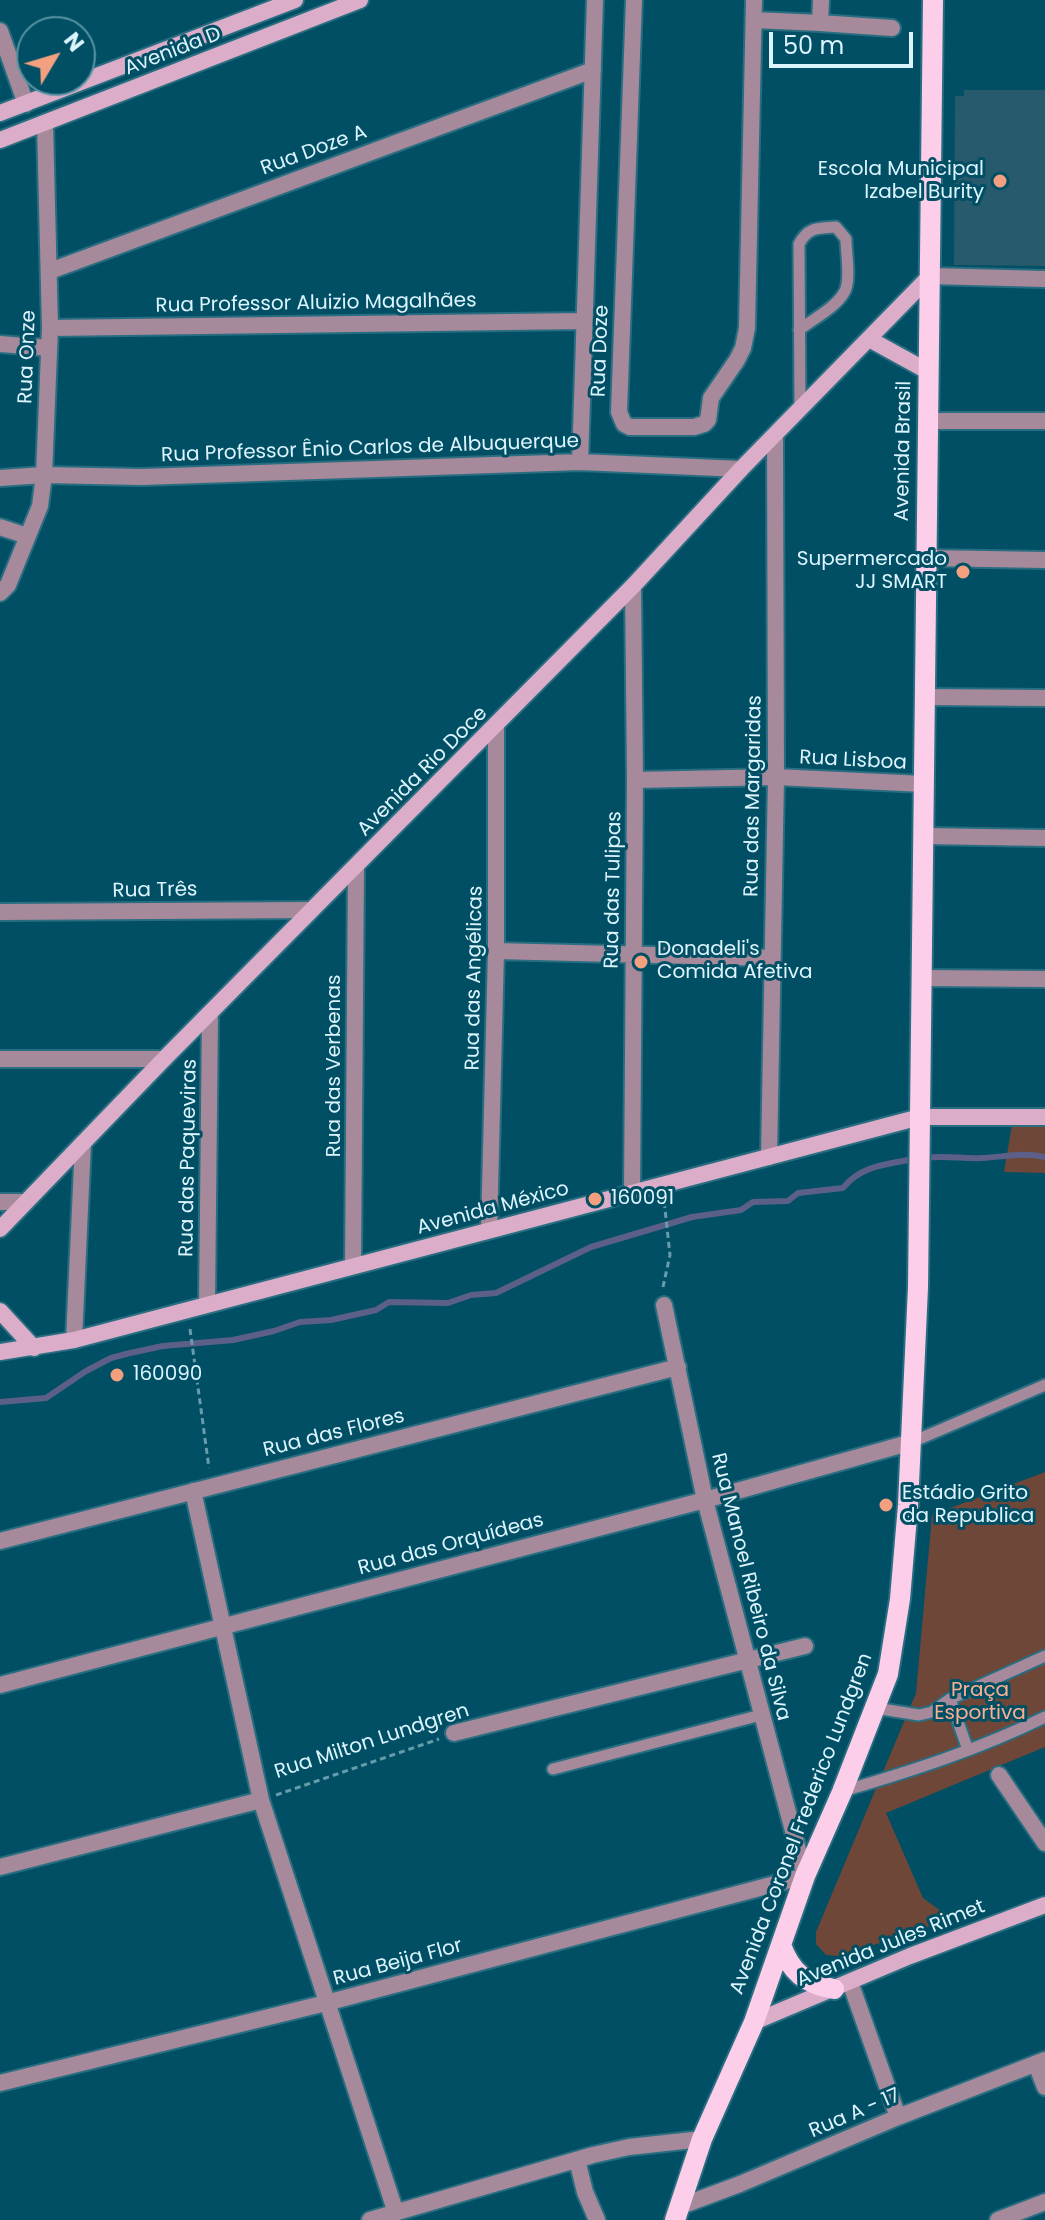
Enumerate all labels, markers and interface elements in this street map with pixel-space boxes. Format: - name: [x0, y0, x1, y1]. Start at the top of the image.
- north arrow: [16, 16, 96, 96]
- scale bar: [773, 16, 917, 66]
- street label: Avenida D: [121, 23, 225, 81]
- text: N: [56, 26, 91, 58]
- text: 50 m: [783, 29, 844, 62]
- street label: Rua Doze A: [258, 121, 370, 181]
- place label: Escola Municipal Izabel Burity: [818, 158, 984, 205]
- marker: Escola Municipal Izabel Burity: [991, 172, 1009, 190]
- street label: Rua Professor Aluizio Magalhães: [155, 289, 477, 319]
- street label: Rua Doze: [587, 304, 615, 398]
- street label: Rua Onze: [14, 310, 42, 404]
- street label: Avenida Brasil: [891, 380, 917, 522]
- street label: Rua Professor Ênio Carlos de Albuquerque: [161, 430, 579, 468]
- place label: Supermercado JJ SMART: [797, 548, 947, 595]
- marker: Supermercado JJ SMART: [954, 563, 972, 581]
- street label: Rua das Margaridas: [740, 695, 768, 897]
- street label: Avenida Rio Doce: [353, 702, 493, 842]
- street label: Rua Lisboa: [799, 746, 907, 776]
- street label: Rua das Tulipas: [601, 811, 627, 969]
- street label: Rua Três: [112, 878, 198, 904]
- street label: Rua das Angélicas: [461, 885, 489, 1071]
- place label: Donadeli's Comida Afetiva: [657, 938, 813, 985]
- marker: Donadeli's Comida Afetiva: [632, 953, 650, 971]
- street label: Rua das Verbenas: [323, 975, 347, 1157]
- street label: Rua das Paqueviras: [175, 1059, 203, 1257]
- street label: Avenida México: [414, 1177, 572, 1241]
- place label: 160091: [611, 1187, 674, 1211]
- marker: 160091: [586, 1190, 604, 1208]
- place label: 160090: [133, 1363, 202, 1387]
- marker: 160090: [108, 1366, 126, 1384]
- street label: Rua das Flores: [261, 1405, 407, 1463]
- street label: Rua Manoel Ribeiro da Silva: [705, 1451, 795, 1723]
- place label: Estádio Grito da Republica: [902, 1482, 1034, 1529]
- marker: Estádio Grito da Republica: [877, 1496, 895, 1514]
- street label: Rua das Orquídeas: [356, 1509, 546, 1581]
- street label: Avenida Coronel Frederico Lundgren: [726, 1650, 878, 1998]
- park label: Praça Esportiva: [934, 1679, 1026, 1726]
- street label: Rua Milton Lundgren: [272, 1699, 472, 1785]
- street label: Avenida Jules Rimet: [793, 1895, 989, 1993]
- street label: Rua Beija Flor: [331, 1934, 465, 1992]
- street label: Rua A - 17: [806, 2084, 904, 2144]

